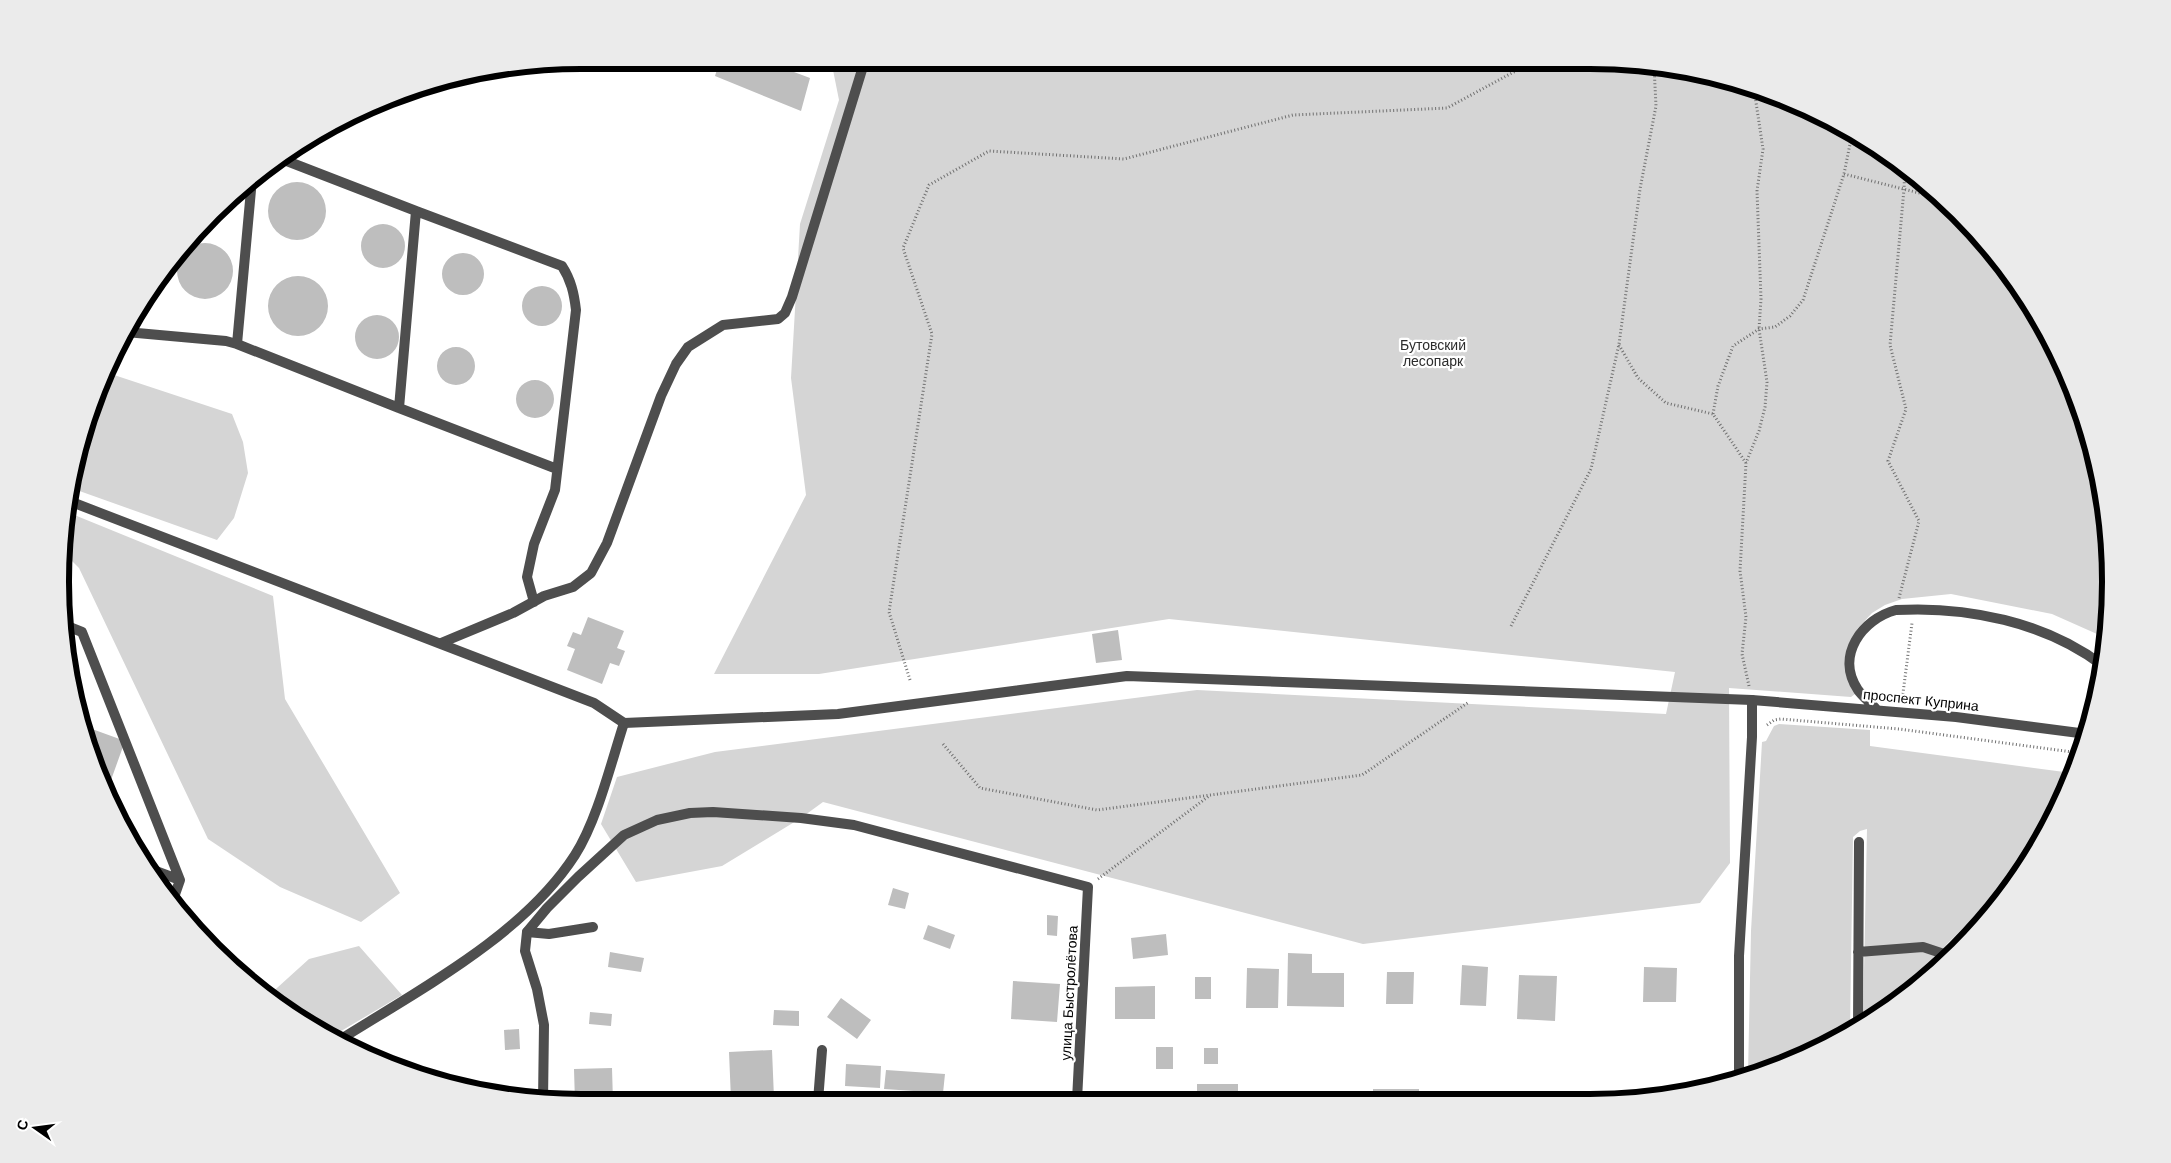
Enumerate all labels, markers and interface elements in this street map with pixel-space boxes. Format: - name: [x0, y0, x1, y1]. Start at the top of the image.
- park label: Бутовский лесопарк: [1400, 337, 1466, 369]
- street label: проспект Куприна: [1862, 686, 1980, 714]
- street label: улица Быстролётова: [1057, 925, 1081, 1061]
- north arrow: [10, 1103, 60, 1153]
- text: С: [13, 1118, 31, 1132]

